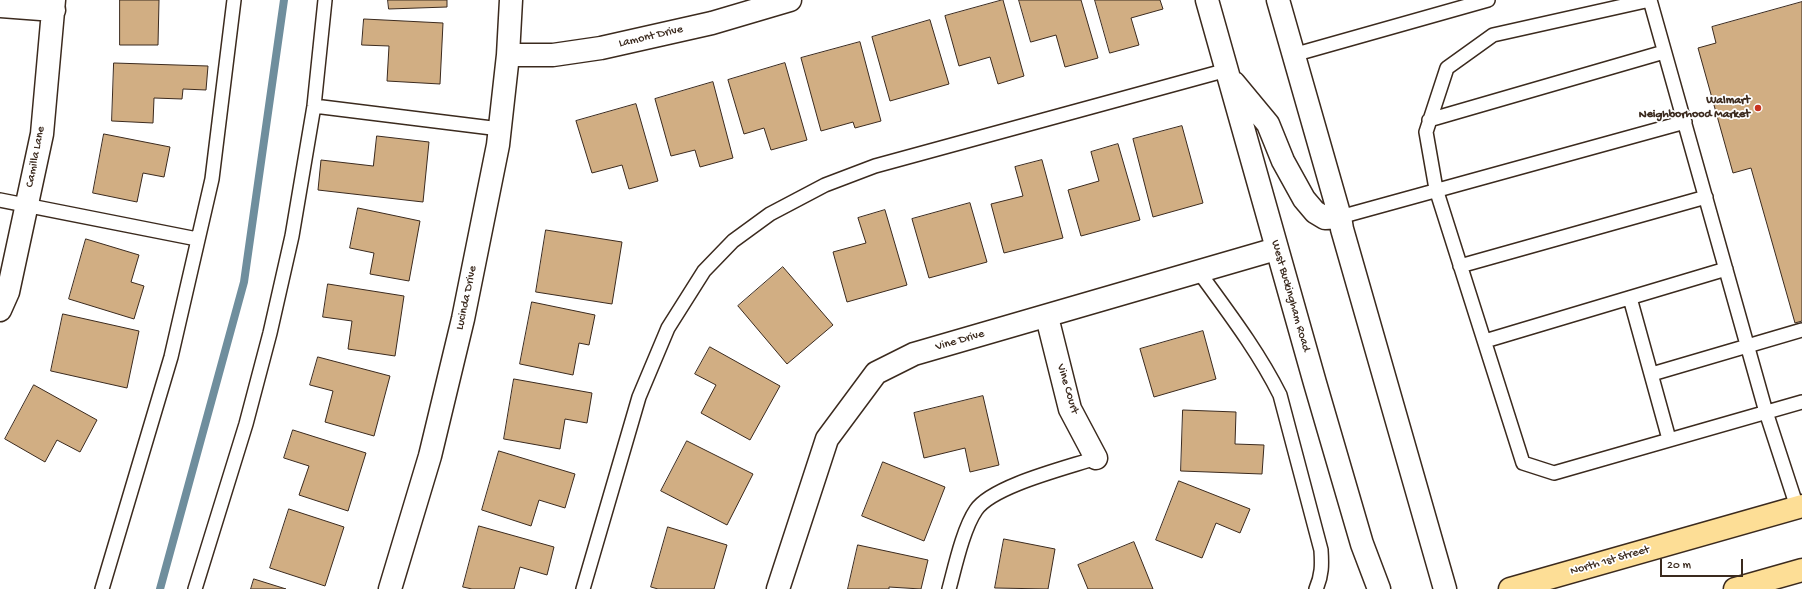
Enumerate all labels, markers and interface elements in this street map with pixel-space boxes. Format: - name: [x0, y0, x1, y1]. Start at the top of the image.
- street label: Lamont Drive: [618, 23, 684, 51]
- place label: Walmart Neighborhood Market: [1639, 94, 1750, 122]
- marker: Walmart Neighborhood Market: [1753, 103, 1763, 113]
- street label: Camilla Lane: [23, 125, 49, 189]
- street label: West Buckingham Road: [1267, 238, 1313, 354]
- street label: Lucinda Drive: [453, 265, 481, 331]
- street label: Vine Drive: [934, 327, 986, 355]
- street label: Vine Court: [1053, 362, 1081, 416]
- street label: North 1st Street: [1569, 543, 1651, 579]
- scale bar: [1662, 551, 1745, 577]
- text: 20 m: [1667, 559, 1691, 573]

